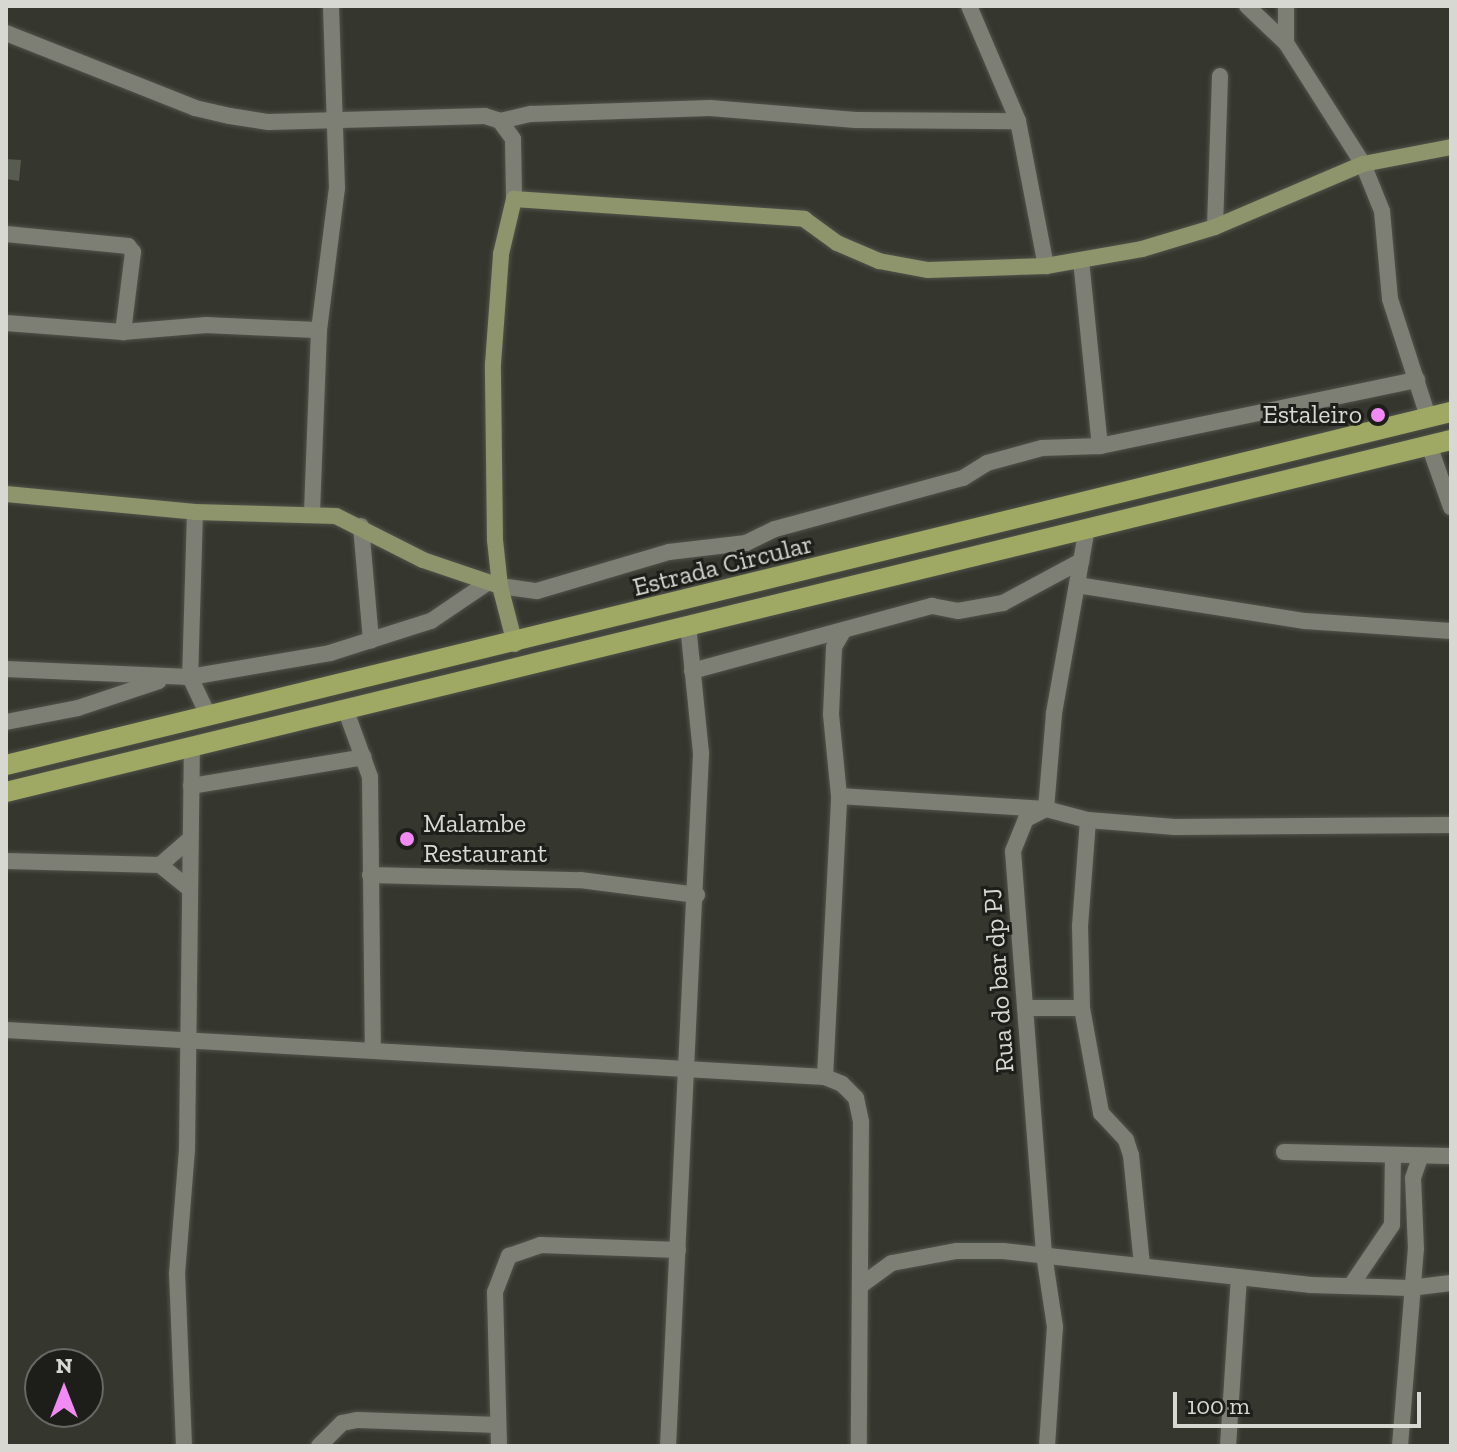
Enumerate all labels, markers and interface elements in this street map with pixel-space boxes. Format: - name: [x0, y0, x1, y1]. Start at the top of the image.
- place label: Estaleiro: [1262, 399, 1362, 431]
- marker: Estaleiro: [1369, 406, 1387, 424]
- street label: Estrada Circular: [630, 529, 816, 603]
- place label: Malambe Restaurant: [423, 808, 547, 870]
- marker: Malambe Restaurant: [398, 830, 416, 848]
- street label: Rua do bar dp PJ: [977, 886, 1021, 1074]
- north arrow: [24, 1348, 104, 1428]
- text: N: [56, 1352, 72, 1379]
- scale bar: [1177, 1376, 1425, 1426]
- text: 100 m: [1187, 1391, 1250, 1420]

